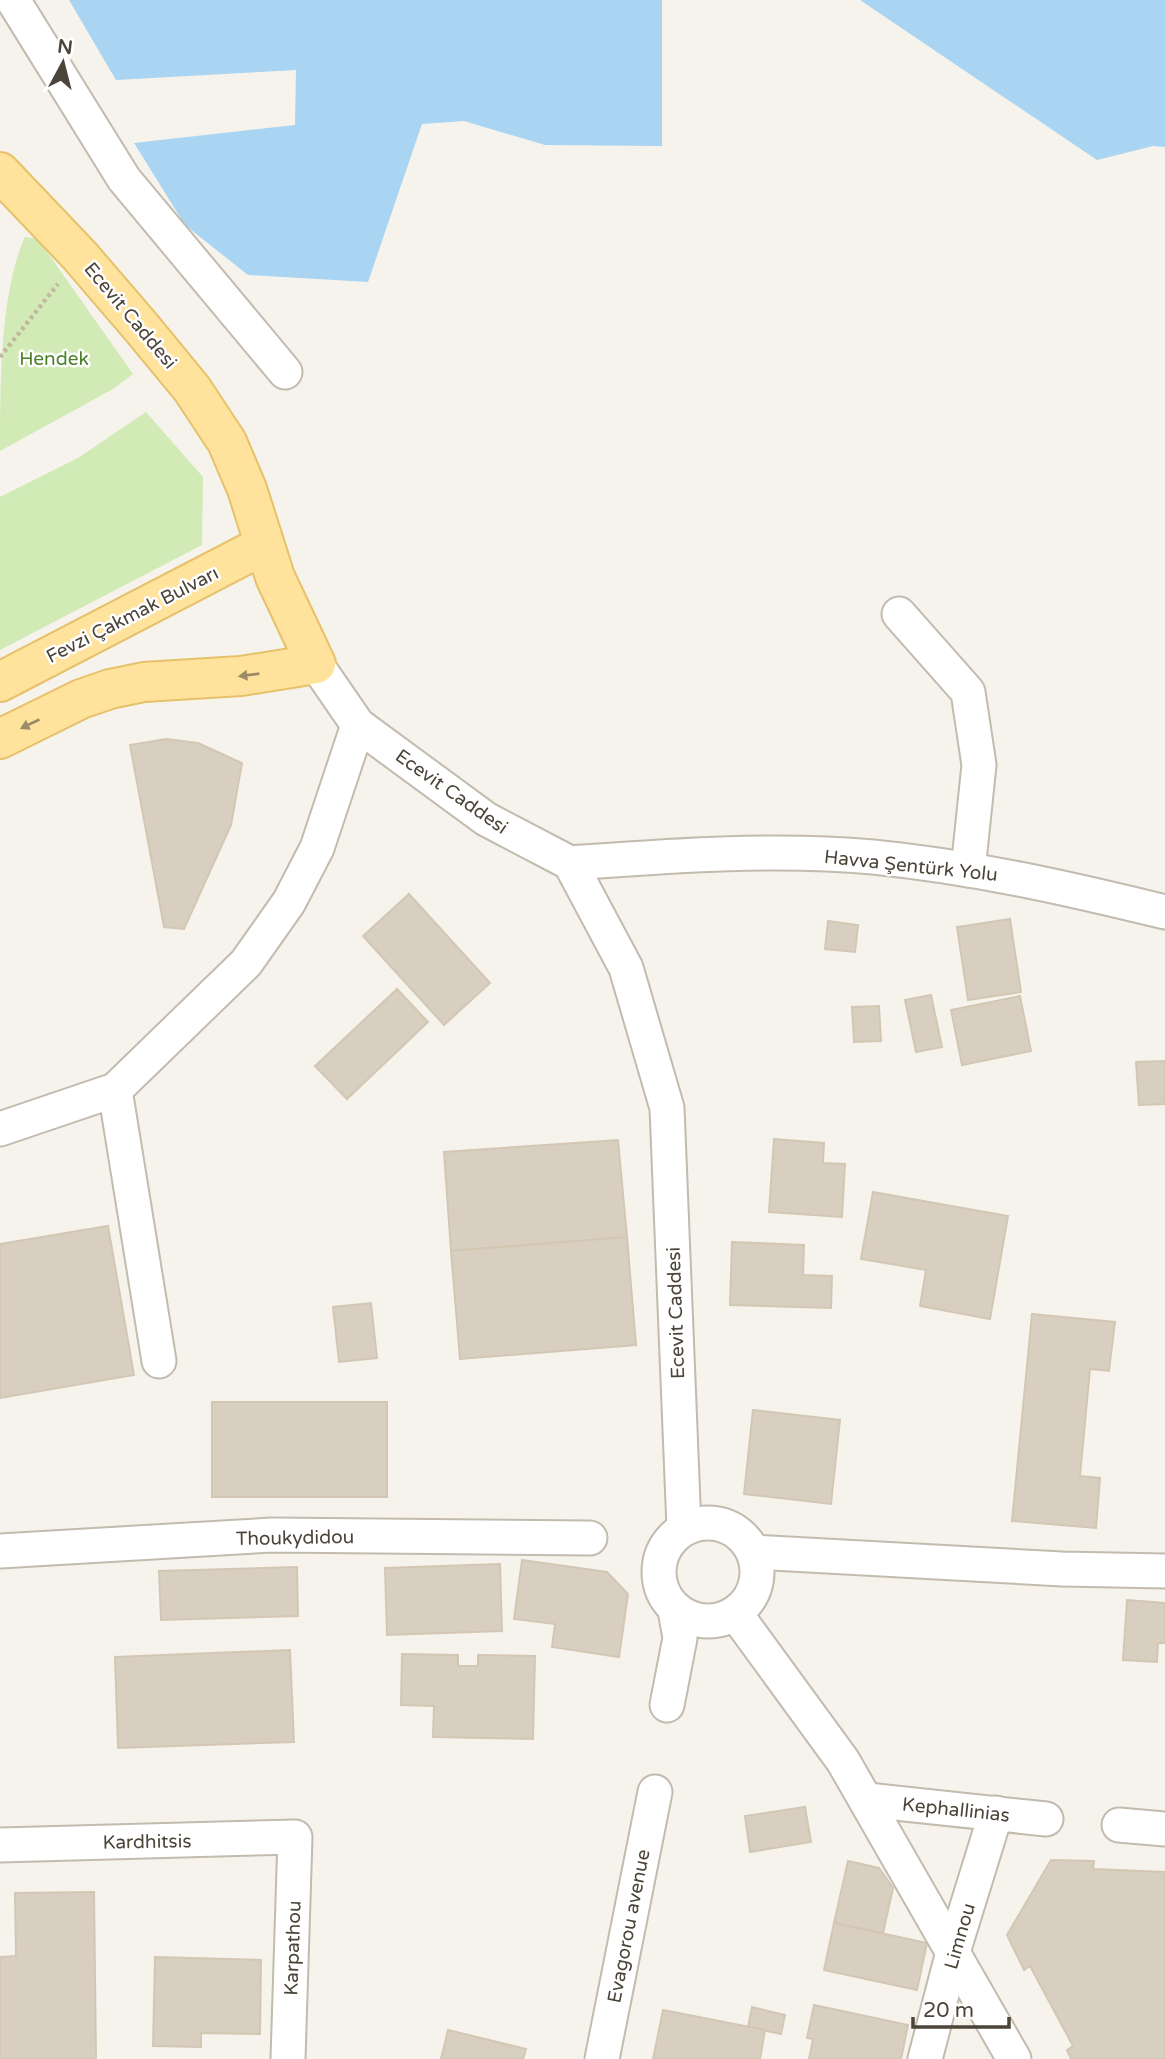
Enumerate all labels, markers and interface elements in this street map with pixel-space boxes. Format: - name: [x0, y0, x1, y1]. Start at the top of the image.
- north arrow: [28, 28, 98, 98]
- text: N: [56, 35, 74, 59]
- street label: Ecevit Caddesi: [79, 258, 181, 373]
- park label: Hendek: [19, 348, 89, 370]
- street label: Fevzi Çakmak Bulvarı: [43, 562, 222, 668]
- one-way arrow: [237, 669, 259, 680]
- one-way arrow: [20, 719, 40, 730]
- street label: Ecevit Caddesi: [391, 745, 512, 839]
- street label: Havva Şentürk Yolu: [823, 846, 999, 886]
- street label: Ecevit Caddesi: [663, 1247, 689, 1379]
- street label: Thoukydidou: [236, 1526, 354, 1550]
- street label: Kephallinias: [901, 1793, 1011, 1827]
- street label: Kardhitsis: [102, 1830, 192, 1854]
- street label: Evagorou avenue: [603, 1847, 655, 2005]
- street label: Karpathou: [280, 1900, 306, 1996]
- street label: Limnou: [940, 1901, 980, 1972]
- scale bar: [913, 1986, 1009, 2030]
- text: 20 m: [923, 1998, 974, 2023]

